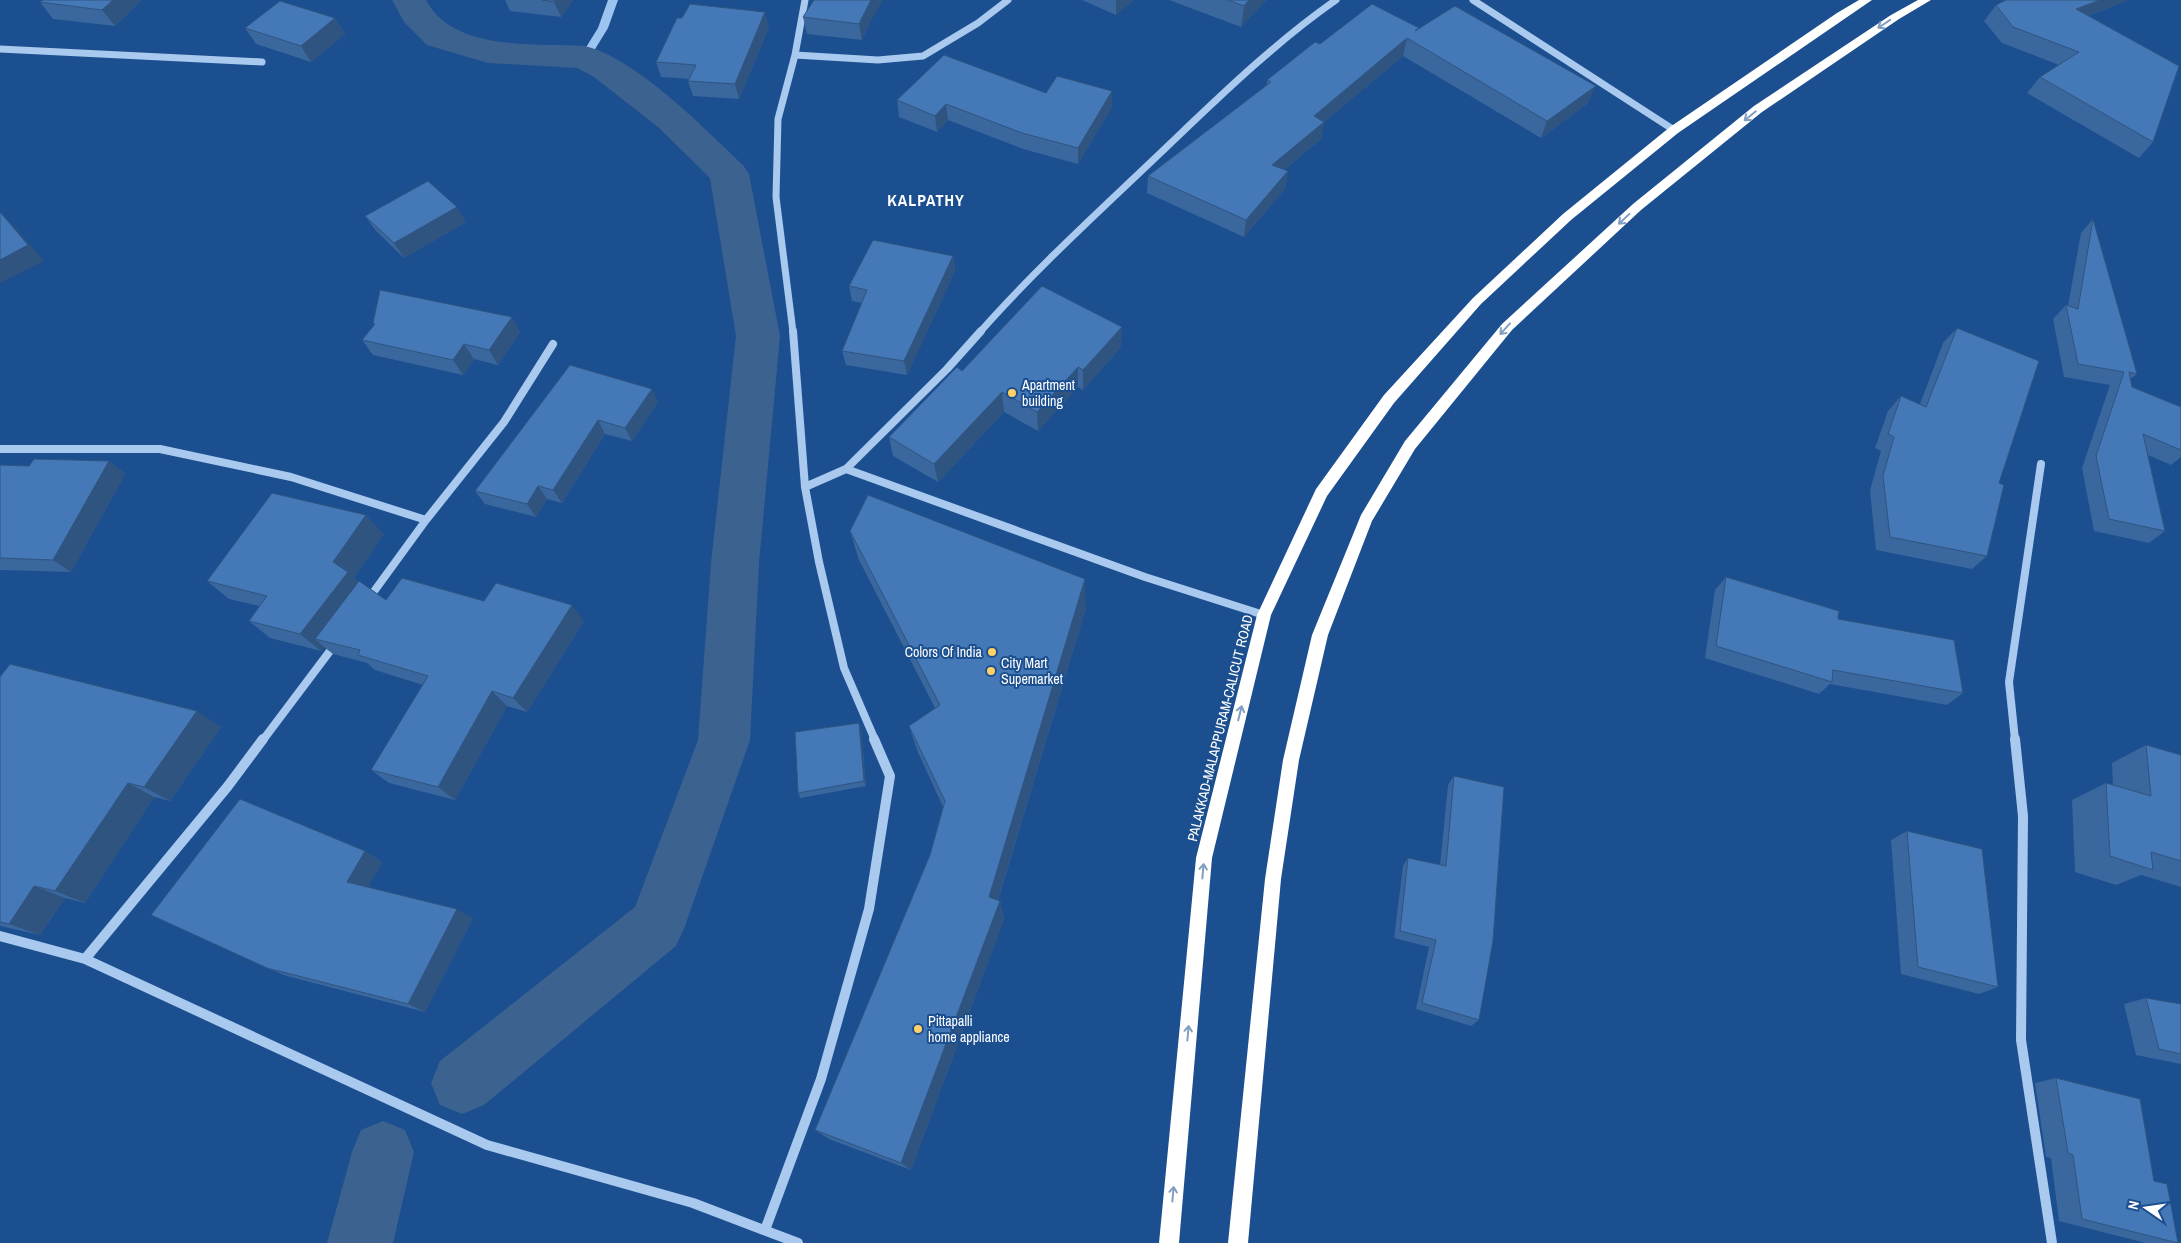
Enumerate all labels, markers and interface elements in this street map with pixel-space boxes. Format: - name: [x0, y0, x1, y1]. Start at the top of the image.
- one-way arrow: [1877, 19, 1891, 29]
- one-way arrow: [1743, 110, 1756, 121]
- district label: KALPATHY: [887, 189, 965, 211]
- one-way arrow: [1618, 213, 1631, 225]
- one-way arrow: [1499, 323, 1511, 336]
- place label: Apartment building: [1021, 376, 1075, 410]
- marker: Apartment building: [1006, 387, 1018, 399]
- street label: PALAKKAD-MALAPPURAM-CALICUT ROAD: [1183, 613, 1257, 843]
- place label: Colors Of India: [905, 643, 983, 661]
- marker: Colors Of India: [986, 646, 998, 658]
- place label: City Mart Supemarket: [1001, 654, 1063, 688]
- marker: City Mart Supemarket: [985, 665, 997, 677]
- one-way arrow: [1236, 705, 1245, 721]
- one-way arrow: [1198, 863, 1208, 879]
- place label: Pittapalli home appliance: [928, 1012, 1010, 1046]
- marker: Pittapalli home appliance: [912, 1023, 924, 1035]
- one-way arrow: [1183, 1025, 1193, 1041]
- north arrow: [2121, 1183, 2171, 1233]
- one-way arrow: [1169, 1187, 1178, 1203]
- text: N: [2124, 1199, 2143, 1211]

